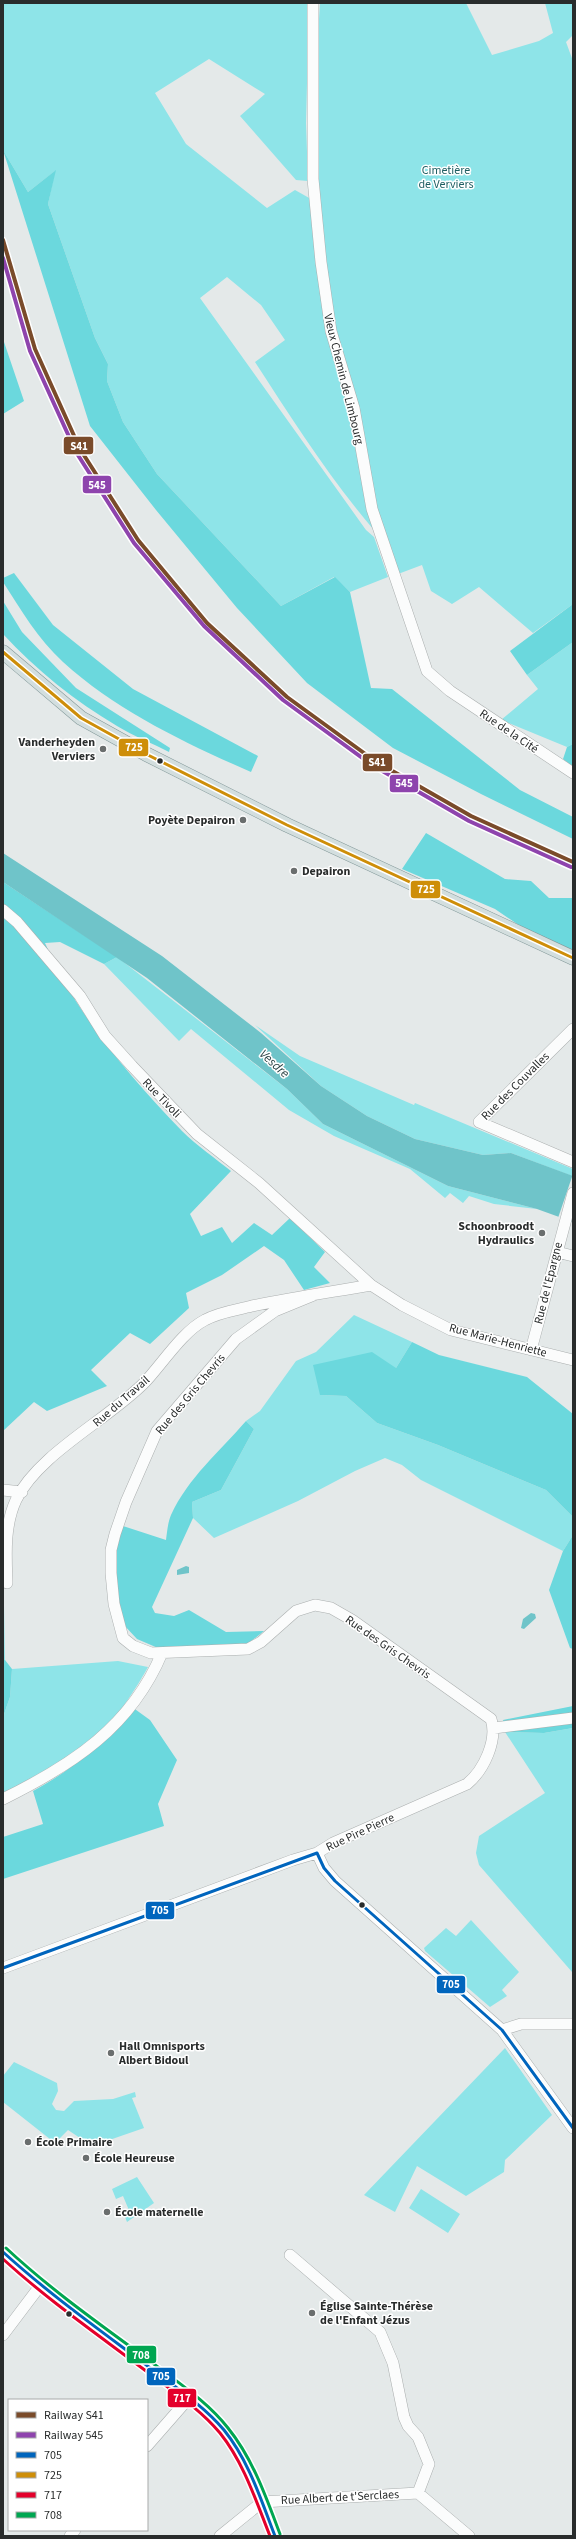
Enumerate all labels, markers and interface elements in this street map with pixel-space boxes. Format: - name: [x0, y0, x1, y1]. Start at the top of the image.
- park label: Cimetière de Verviers: [418, 162, 474, 193]
- street label: Vieux Chemin de Limbourg: [319, 312, 368, 446]
- line badge: S41: [63, 436, 94, 455]
- text: S41: [70, 439, 88, 454]
- line badge: 545: [82, 475, 112, 494]
- text: 545: [88, 478, 106, 493]
- street label: Rue de la Cité: [476, 705, 542, 757]
- place label: Vanderheyden Verviers: [18, 734, 95, 765]
- line badge: 725: [118, 738, 149, 757]
- text: 725: [125, 740, 143, 755]
- marker: Vanderheyden Verviers: [98, 744, 108, 754]
- line badge: S41: [362, 753, 393, 772]
- text: S41: [368, 755, 386, 770]
- unlabelled marker: [155, 756, 165, 766]
- line badge: 545: [389, 774, 419, 793]
- text: 545: [395, 776, 413, 791]
- place label: Poyète Depairon: [148, 812, 235, 829]
- marker: Poyète Depairon: [238, 815, 248, 825]
- place label: Depairon: [302, 863, 351, 880]
- marker: Depairon: [289, 866, 299, 876]
- line badge: 725: [410, 880, 441, 899]
- text: 725: [417, 882, 435, 897]
- water label: Vesdre: [255, 1045, 293, 1082]
- street label: Rue des Couvalles: [477, 1048, 553, 1124]
- street label: Rue Tivoli: [138, 1075, 185, 1122]
- place label: Schoonbroodt Hydraulics: [458, 1218, 534, 1249]
- marker: Schoonbroodt Hydraulics: [537, 1228, 547, 1238]
- street label: Rue de l'Epargne: [530, 1240, 567, 1326]
- street label: Rue Marie-Henriette: [447, 1319, 549, 1362]
- street label: Rue des Gris Chevris: [151, 1350, 229, 1438]
- street label: Rue du Travail: [89, 1372, 154, 1431]
- street label: Rue des Gris Chevris: [342, 1612, 434, 1683]
- street label: Rue Pire Pierre: [323, 1809, 397, 1856]
- unlabelled marker: [357, 1900, 367, 1910]
- line badge: 705: [145, 1901, 175, 1920]
- text: 705: [151, 1903, 169, 1918]
- line badge: 705: [436, 1975, 466, 1994]
- text: 705: [442, 1977, 460, 1992]
- place label: Hall Omnisports Albert Bidoul: [118, 2038, 205, 2069]
- marker: Hall Omnisports Albert Bidoul: [106, 2048, 116, 2058]
- place label: École Primaire: [36, 2134, 112, 2151]
- marker: École Primaire: [23, 2137, 33, 2147]
- place label: École Heureuse: [94, 2150, 175, 2167]
- marker: École Heureuse: [81, 2153, 91, 2163]
- place label: École maternelle: [115, 2204, 203, 2221]
- marker: École maternelle: [102, 2207, 112, 2217]
- place label: Église Sainte-Thérèse de l'Enfant Jézus: [320, 2298, 433, 2329]
- marker: Église Sainte-Thérèse de l'Enfant Jézus: [307, 2308, 317, 2318]
- unlabelled marker: [64, 2309, 74, 2319]
- line badge: 708: [126, 2345, 157, 2364]
- text: 708: [132, 2348, 150, 2363]
- line badge: 705: [146, 2367, 176, 2386]
- text: 705: [152, 2369, 170, 2384]
- line badge: 717: [167, 2388, 197, 2408]
- text: 717: [173, 2391, 191, 2406]
- legend: [8, 2399, 148, 2531]
- text: Railway S41: [44, 2407, 104, 2424]
- text: Railway 545: [44, 2427, 103, 2444]
- text: 705: [44, 2447, 62, 2464]
- text: 725: [44, 2467, 62, 2484]
- street label: Rue Albert de t'Serclaes: [280, 2486, 400, 2509]
- text: 717: [44, 2487, 62, 2504]
- text: 708: [44, 2507, 62, 2524]

